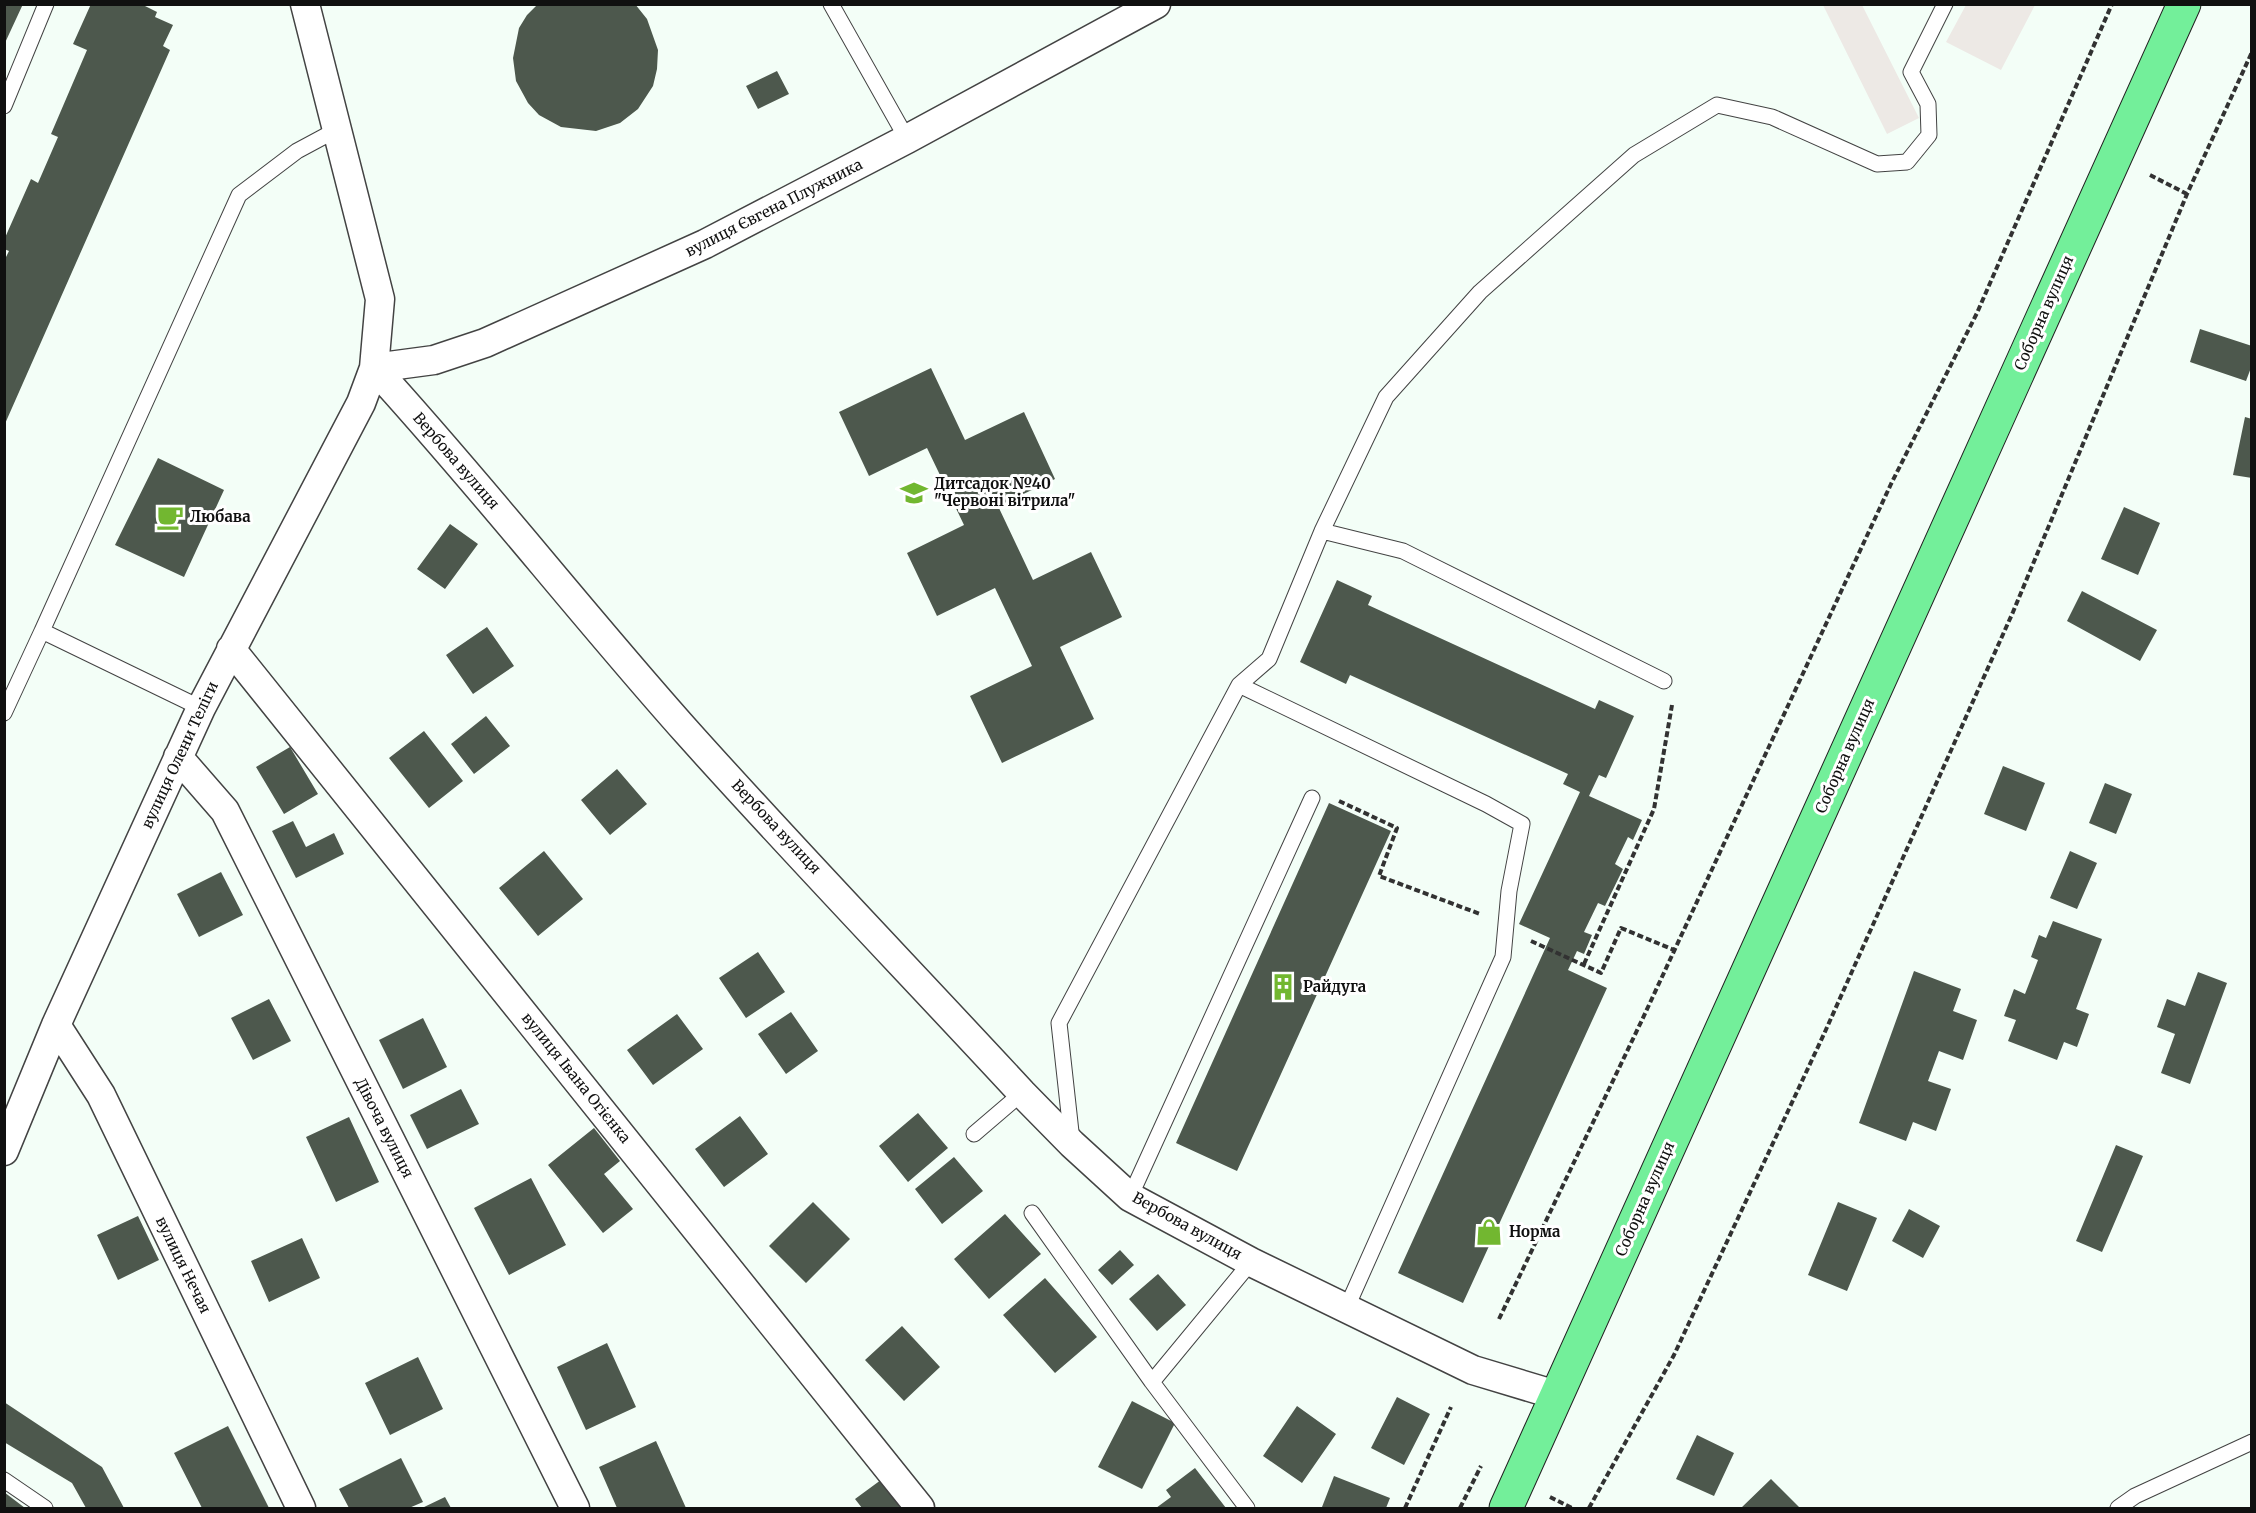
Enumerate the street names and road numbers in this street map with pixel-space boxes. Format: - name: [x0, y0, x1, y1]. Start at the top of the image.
- street label: вулиця Євгена Плужника: [682, 155, 866, 261]
- street label: Соборна вулиця: [2010, 253, 2077, 373]
- street label: Вербова вулиця: [409, 408, 504, 513]
- street label: вулиця Олени Теліги: [137, 678, 222, 831]
- street label: Соборна вулиця: [1811, 696, 1878, 816]
- street label: Вербова вулиця: [728, 776, 825, 878]
- street label: вулиця Івана Огієнка: [518, 1009, 635, 1147]
- street label: Дівоча вулиця: [351, 1075, 418, 1181]
- street label: Соборна вулиця: [1611, 1139, 1678, 1259]
- street label: Вербова вулиця: [1129, 1188, 1245, 1264]
- street label: вулиця Нечая: [152, 1213, 215, 1316]

